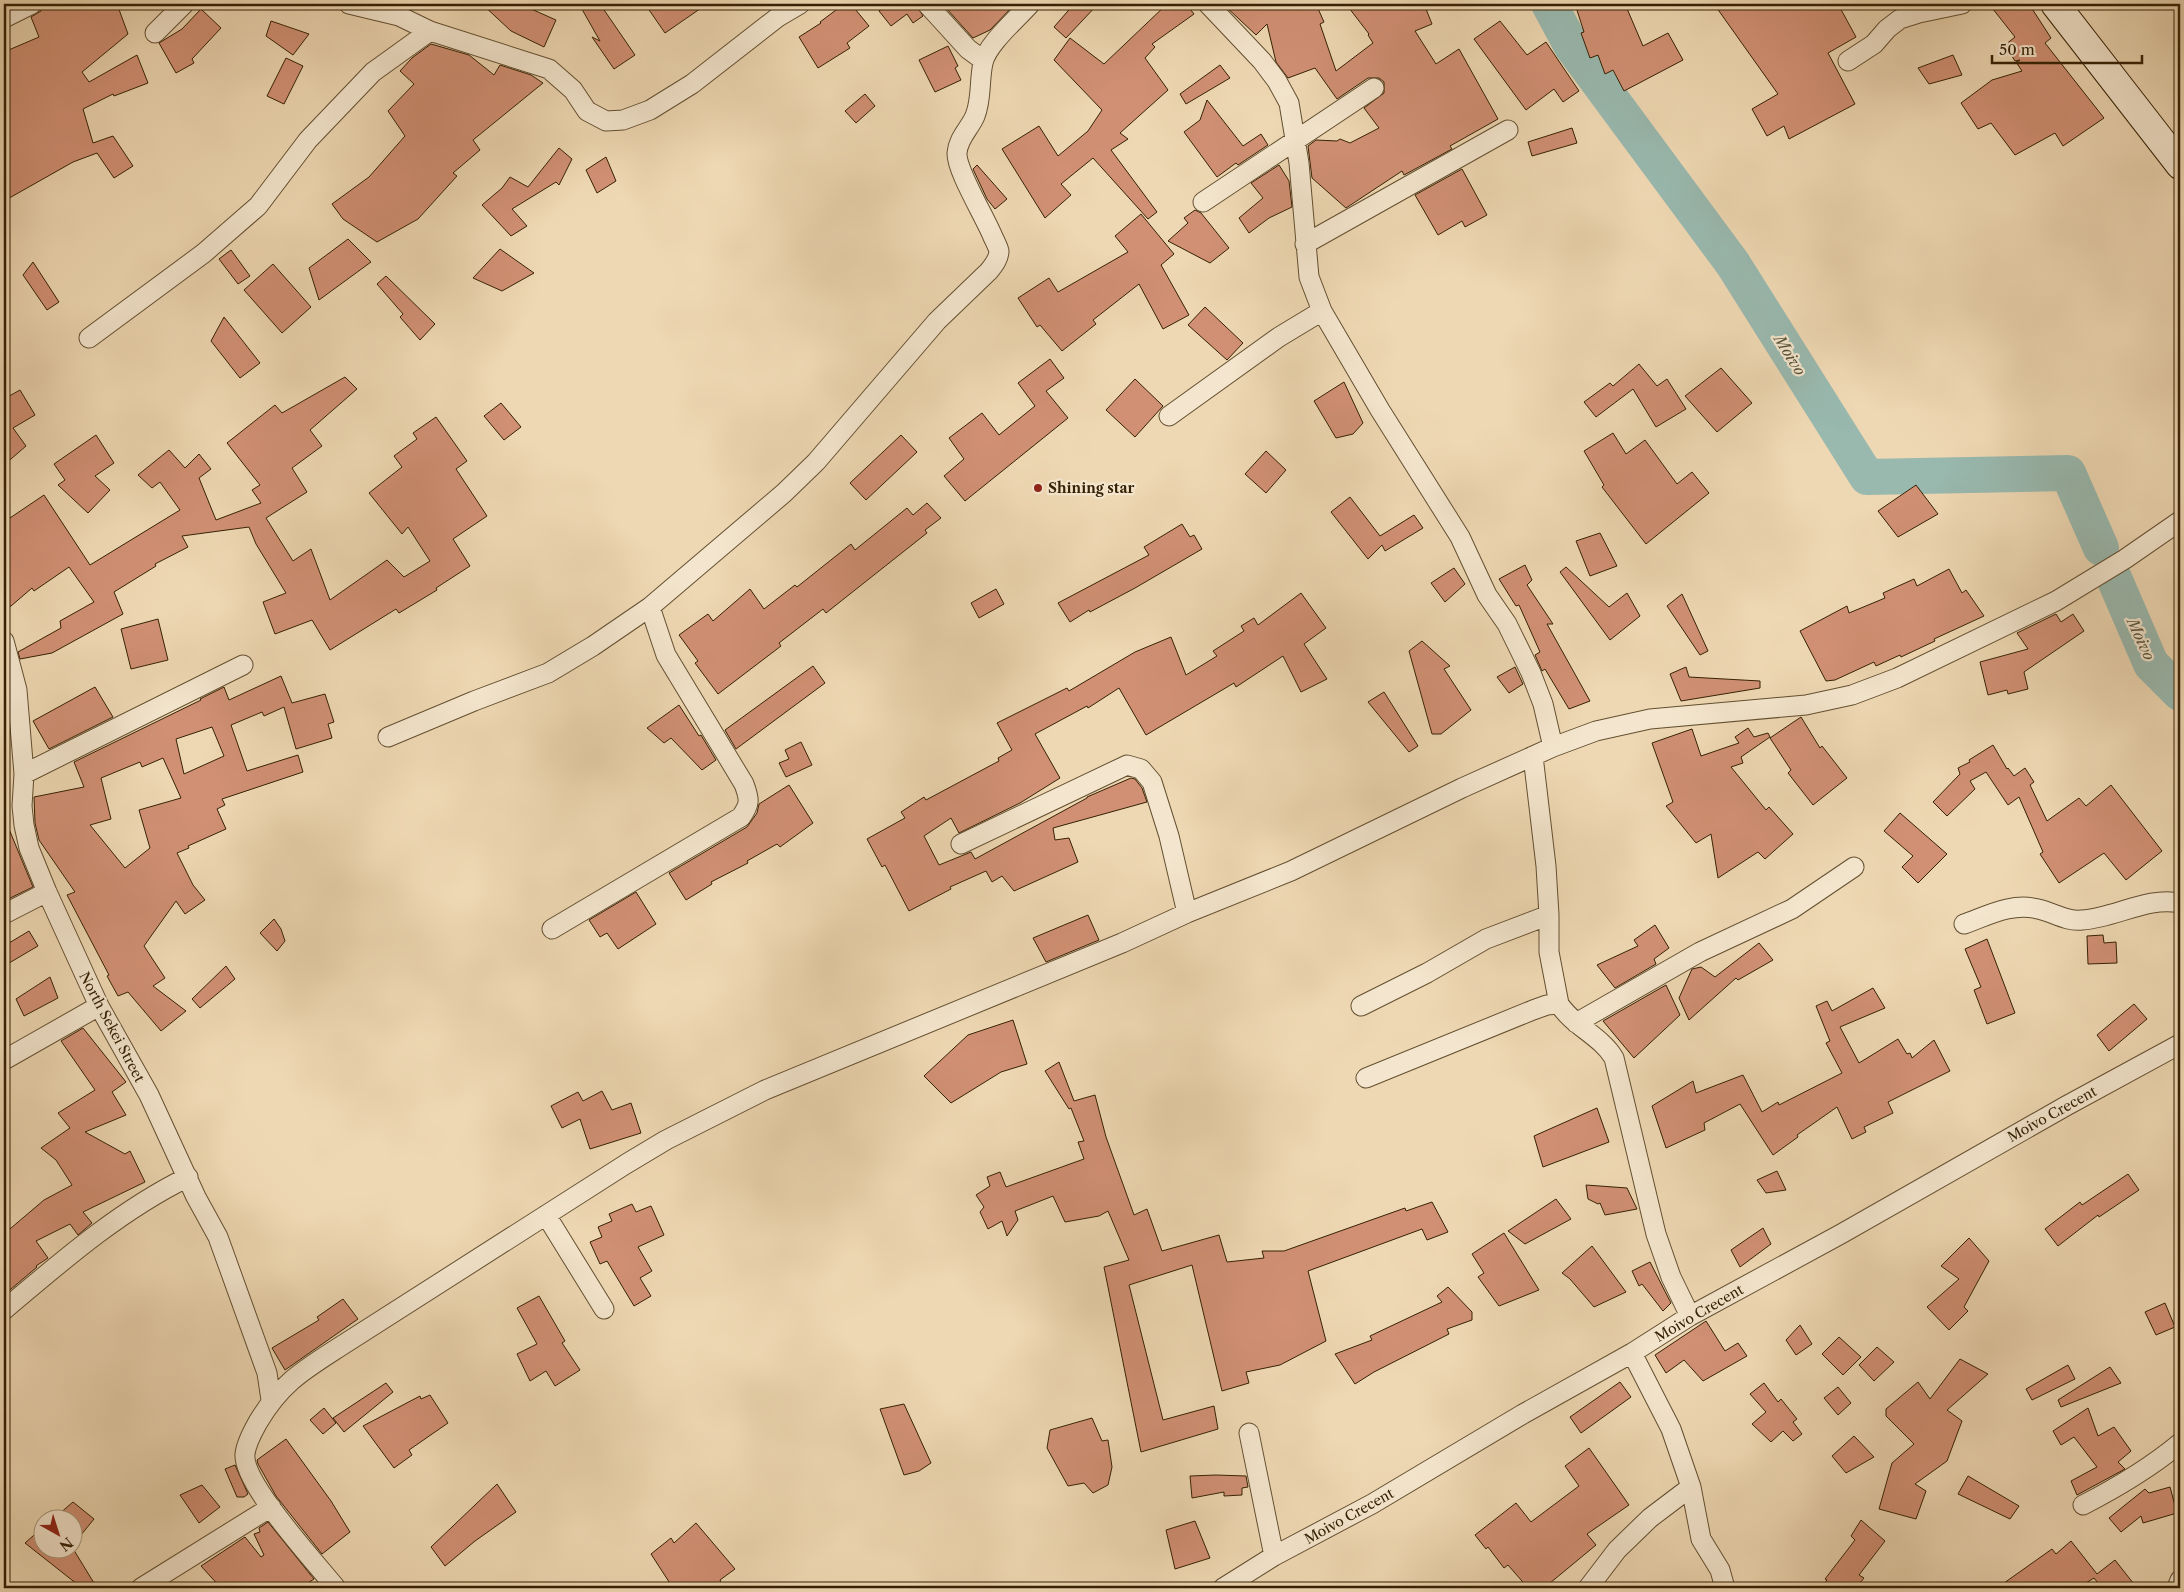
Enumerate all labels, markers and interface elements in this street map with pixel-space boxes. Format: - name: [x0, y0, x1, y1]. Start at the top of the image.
- scale bar: [1992, 32, 2142, 64]
- text: 50 m: [1999, 40, 2035, 59]
- water label: Moivo: [1769, 329, 1810, 379]
- place label: Shining star: [1048, 479, 1134, 497]
- marker: Shining star: [1032, 482, 1044, 494]
- water label: Moivo: [2122, 613, 2159, 663]
- street label: North Sekei Street: [75, 969, 149, 1085]
- street label: Moivo Crecent: [2004, 1082, 2100, 1146]
- street label: Moivo Crecent: [1652, 1280, 1747, 1346]
- street label: Moivo Crecent: [1301, 1484, 1397, 1548]
- north arrow: [32, 1510, 82, 1560]
- text: N: [56, 1533, 77, 1555]

